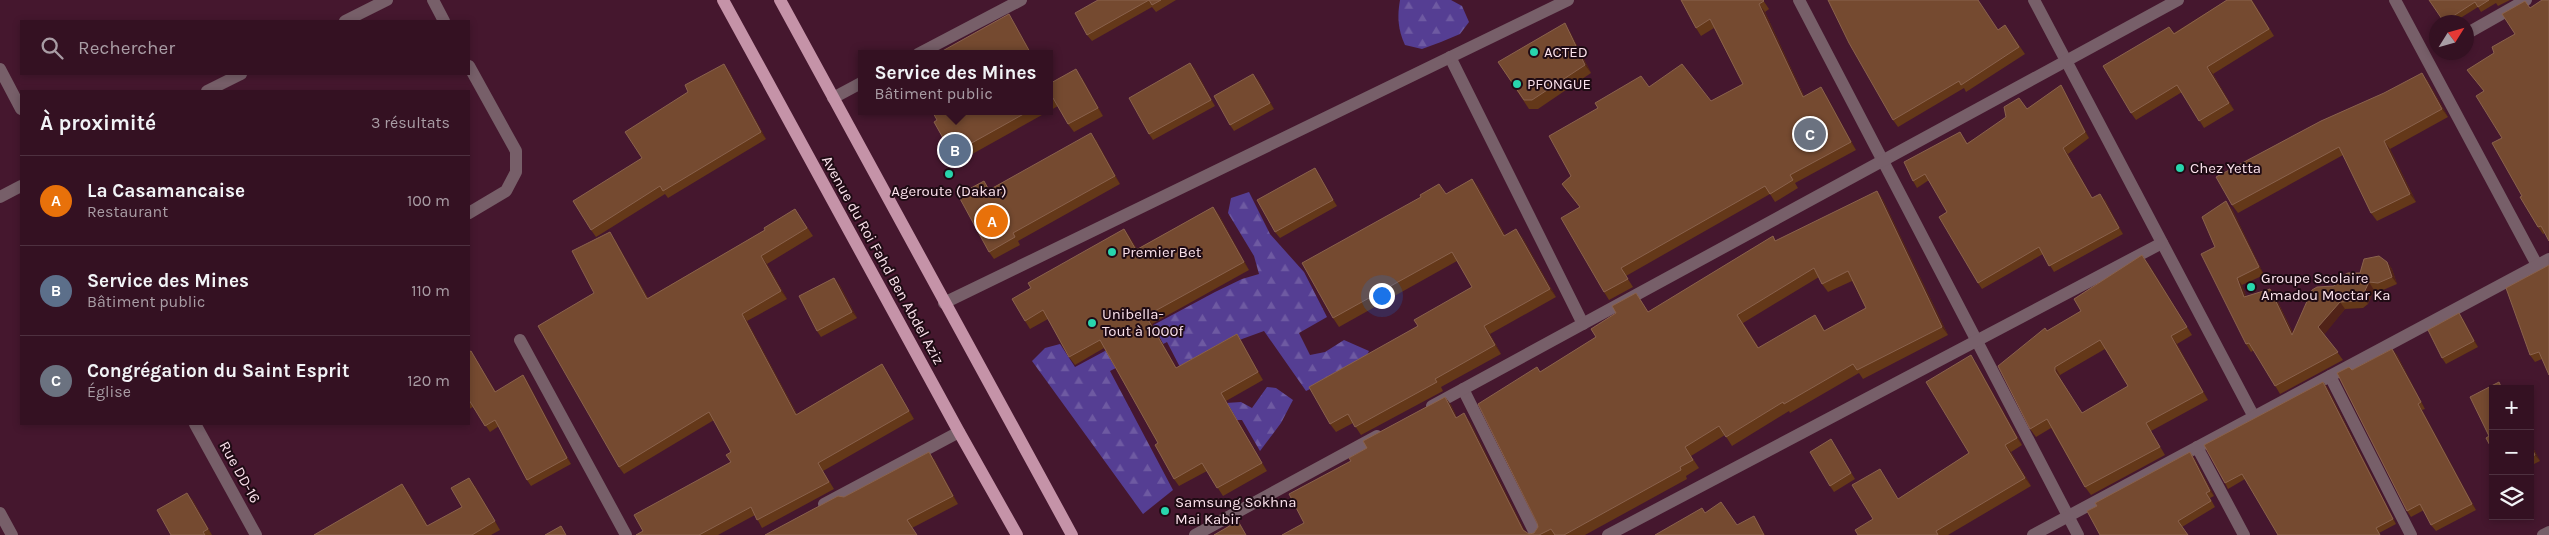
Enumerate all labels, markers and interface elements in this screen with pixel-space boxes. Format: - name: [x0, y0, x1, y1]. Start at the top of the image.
- north arrow: [2429, 15, 2474, 60]
- search box: [20, 20, 470, 75]
- icon: search: [38, 34, 66, 62]
- text: Rechercher: [78, 37, 175, 59]
- place label: ACTED: [1544, 43, 1588, 61]
- marker: ACTED: [1528, 46, 1540, 58]
- popup: [858, 50, 1053, 115]
- text: Service des Mines: [874, 62, 1037, 84]
- place label: PFONGUE: [1527, 75, 1591, 93]
- marker: PFONGUE: [1511, 78, 1523, 90]
- text: Bâtiment public: [874, 84, 993, 103]
- text: À proximité: [40, 111, 156, 135]
- text: 3 résultats: [371, 113, 450, 132]
- pin: C: [1794, 115, 1826, 153]
- pin: B: [939, 131, 971, 169]
- street label: Avenue du Roi Fahd Ben Abdel Aziz: [818, 152, 948, 368]
- place label: Chez Yetta: [2190, 159, 2261, 177]
- marker: Chez Yetta: [2174, 162, 2186, 174]
- marker: Ageroute (Dakar): [943, 168, 955, 180]
- text: La Casamancaise: [87, 180, 245, 202]
- place label: Ageroute (Dakar): [891, 182, 1007, 200]
- text: A: [51, 191, 61, 210]
- text: 100 m: [407, 191, 450, 210]
- text: Restaurant: [87, 202, 168, 221]
- pin: A: [976, 202, 1008, 240]
- place label: Premier Bet: [1122, 243, 1202, 261]
- marker: Premier Bet: [1106, 246, 1118, 258]
- place label: Groupe Scolaire Amadou Moctar Ka: [2261, 269, 2391, 304]
- text: Service des Mines: [87, 270, 249, 292]
- text: B: [51, 281, 61, 300]
- text: 110 m: [411, 281, 450, 300]
- marker: Groupe Scolaire Amadou Moctar Ka: [2245, 281, 2257, 293]
- your location: [1369, 283, 1395, 309]
- text: Bâtiment public: [87, 292, 205, 311]
- place label: Unibella- Tout à 1000f: [1102, 305, 1184, 340]
- marker: Unibella- Tout à 1000f: [1086, 317, 1098, 329]
- text: Congrégation du Saint Esprit: [87, 360, 349, 382]
- text: C: [51, 371, 61, 390]
- text: 120 m: [407, 371, 450, 390]
- text: Église: [87, 382, 131, 401]
- map controls: [2489, 385, 2534, 520]
- button: +: [2489, 385, 2534, 430]
- button: −: [2489, 430, 2534, 475]
- street label: Rue DD-16: [216, 438, 264, 506]
- button: layers: [2489, 475, 2534, 520]
- place label: Samsung Sokhna Mai Kabir: [1175, 493, 1296, 528]
- marker: Samsung Sokhna Mai Kabir: [1159, 505, 1171, 517]

